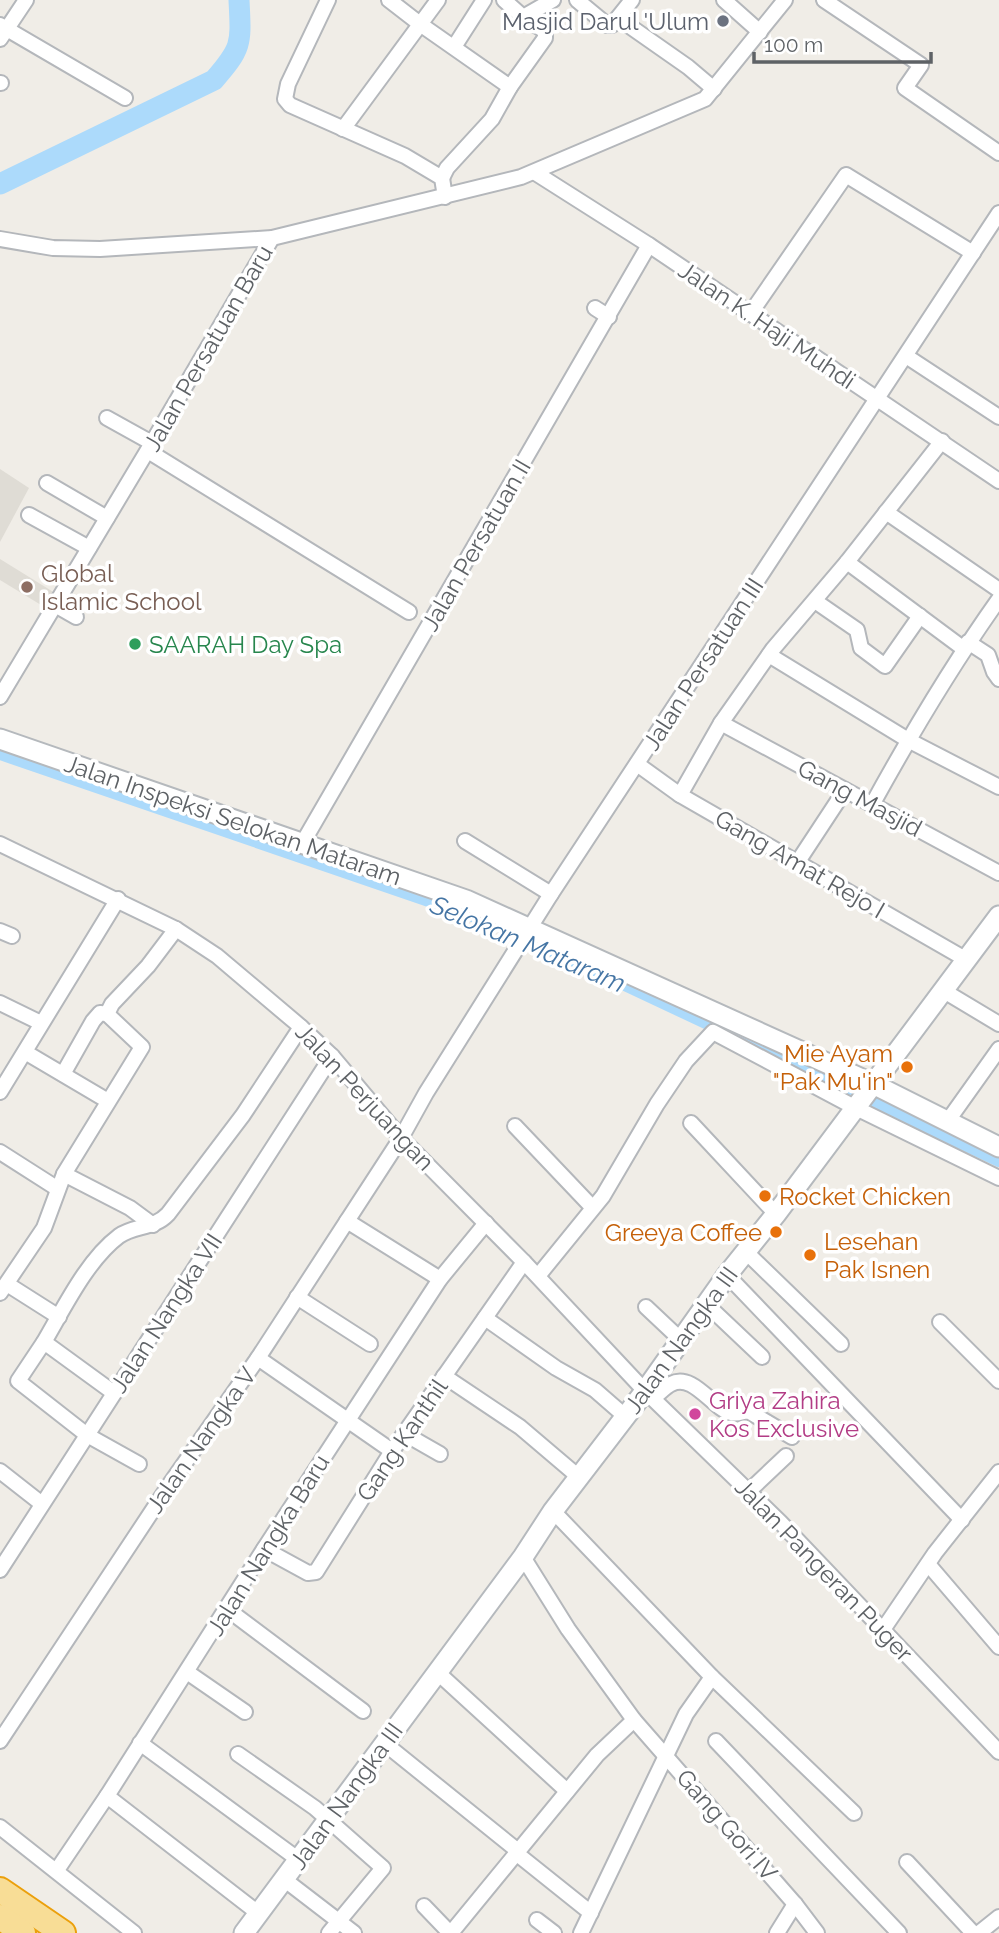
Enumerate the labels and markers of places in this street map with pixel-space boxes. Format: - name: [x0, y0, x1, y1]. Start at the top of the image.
- place label: Masjid Darul 'Ulum: [502, 7, 709, 36]
- marker: Masjid Darul 'Ulum: [715, 13, 731, 29]
- place label: Global Islamic School: [41, 559, 202, 616]
- marker: Global Islamic School: [19, 579, 35, 595]
- place label: SAARAH Day Spa: [149, 630, 342, 659]
- marker: SAARAH Day Spa: [127, 636, 143, 652]
- place label: Mie Ayam "Pak Mu'in": [773, 1039, 893, 1096]
- marker: Mie Ayam "Pak Mu'in": [899, 1059, 915, 1075]
- place label: Rocket Chicken: [779, 1182, 951, 1211]
- marker: Rocket Chicken: [757, 1188, 773, 1204]
- place label: Greeya Coffee: [605, 1218, 762, 1247]
- marker: Greeya Coffee: [768, 1224, 784, 1240]
- place label: Lesehan Pak Isnen: [824, 1227, 930, 1284]
- marker: Lesehan Pak Isnen: [802, 1247, 818, 1263]
- place label: Griya Zahira Kos Exclusive: [709, 1386, 859, 1443]
- marker: Griya Zahira Kos Exclusive: [687, 1406, 703, 1422]

